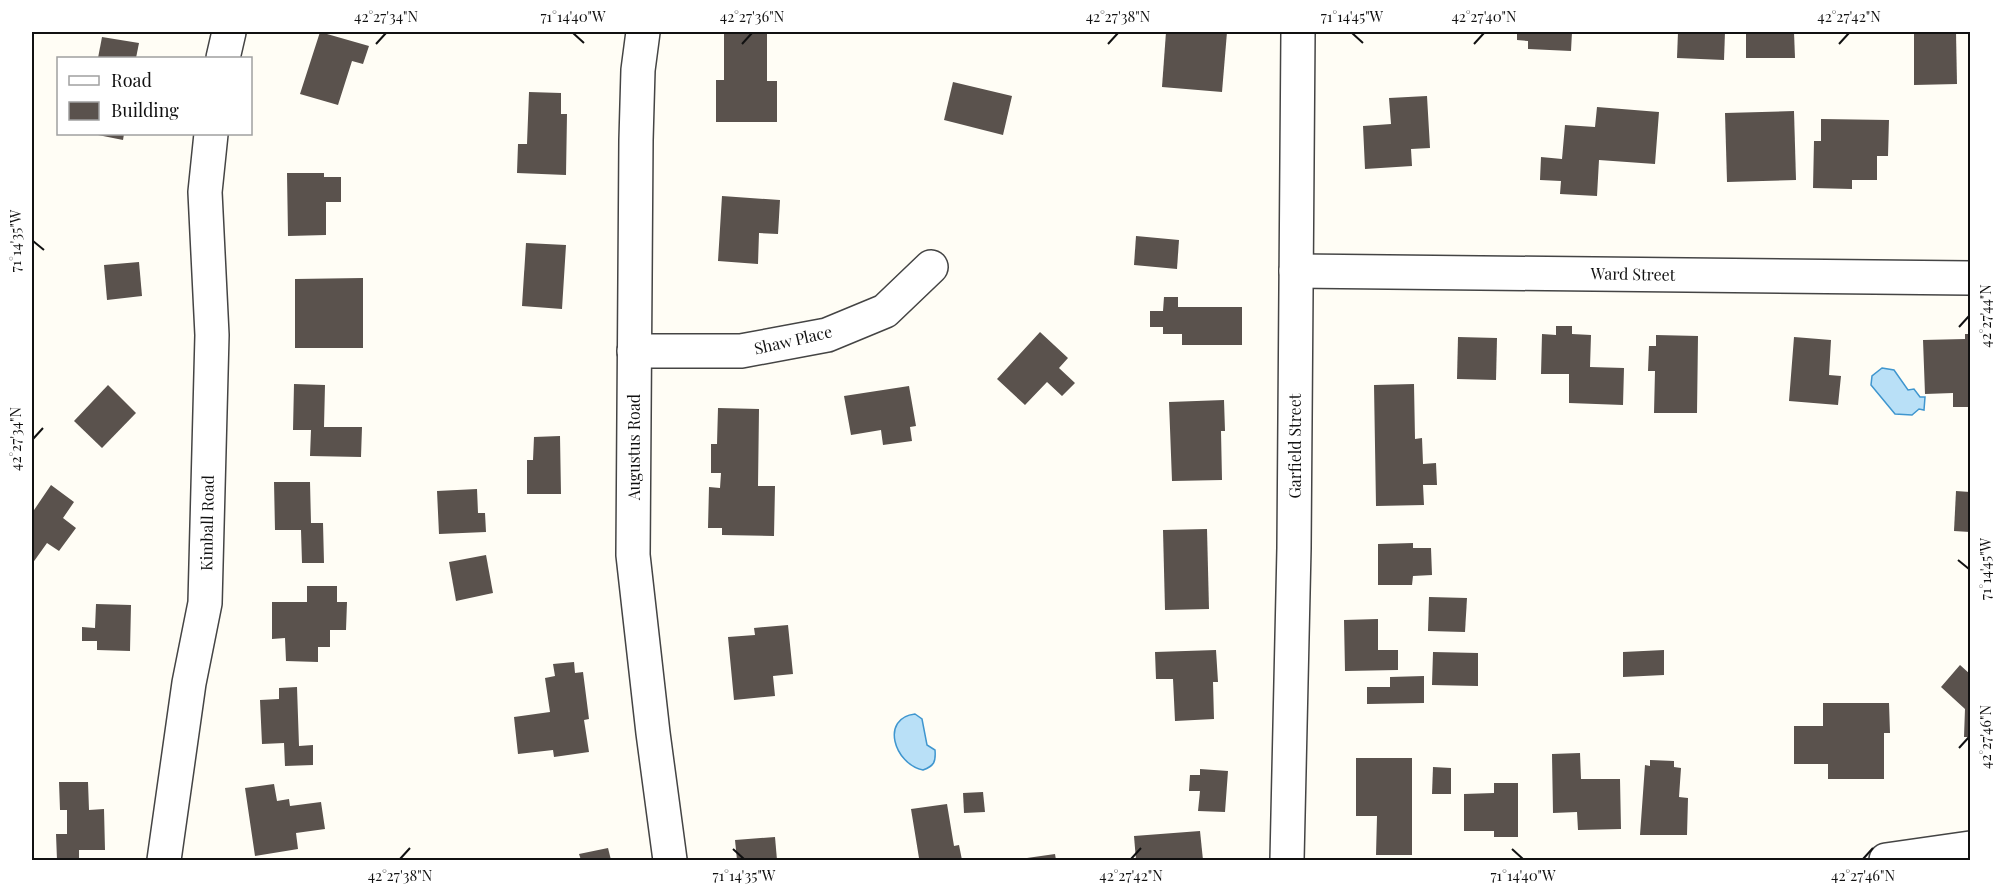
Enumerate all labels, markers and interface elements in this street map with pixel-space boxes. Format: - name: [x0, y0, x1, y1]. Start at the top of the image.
- text: 42°27'34"N: [354, 6, 418, 26]
- text: 71°14'40"W: [541, 6, 606, 26]
- text: 42°27'36"N: [720, 6, 785, 26]
- text: 42°27'38"N: [1086, 6, 1151, 26]
- text: 71°14'45"W: [1321, 6, 1384, 26]
- text: 42°27'40"N: [1451, 6, 1517, 26]
- text: 42°27'42"N: [1817, 6, 1881, 26]
- legend: [57, 57, 252, 135]
- text: Road: [111, 68, 152, 92]
- text: Building: [111, 98, 179, 122]
- text: 71°14'35"W: [5, 209, 25, 272]
- street label: Ward Street: [1589, 262, 1676, 285]
- text: 42°27'44"N: [1975, 284, 1995, 348]
- street label: Shaw Place: [752, 320, 834, 359]
- street label: Garfield Street: [1284, 393, 1305, 498]
- street label: Augustus Road: [623, 394, 644, 501]
- text: 42°27'34"N: [5, 407, 25, 471]
- street label: Kimball Road: [195, 475, 218, 571]
- text: 71°14'45"W: [1975, 537, 1995, 600]
- text: 42°27'46"N: [1975, 705, 1995, 769]
- text: 42°27'38"N: [368, 865, 433, 885]
- text: 71°14'35"W: [713, 865, 776, 885]
- text: 42°27'42"N: [1099, 865, 1163, 885]
- text: 71°14'40"W: [1491, 865, 1556, 885]
- text: 42°27'46"N: [1831, 865, 1895, 885]

